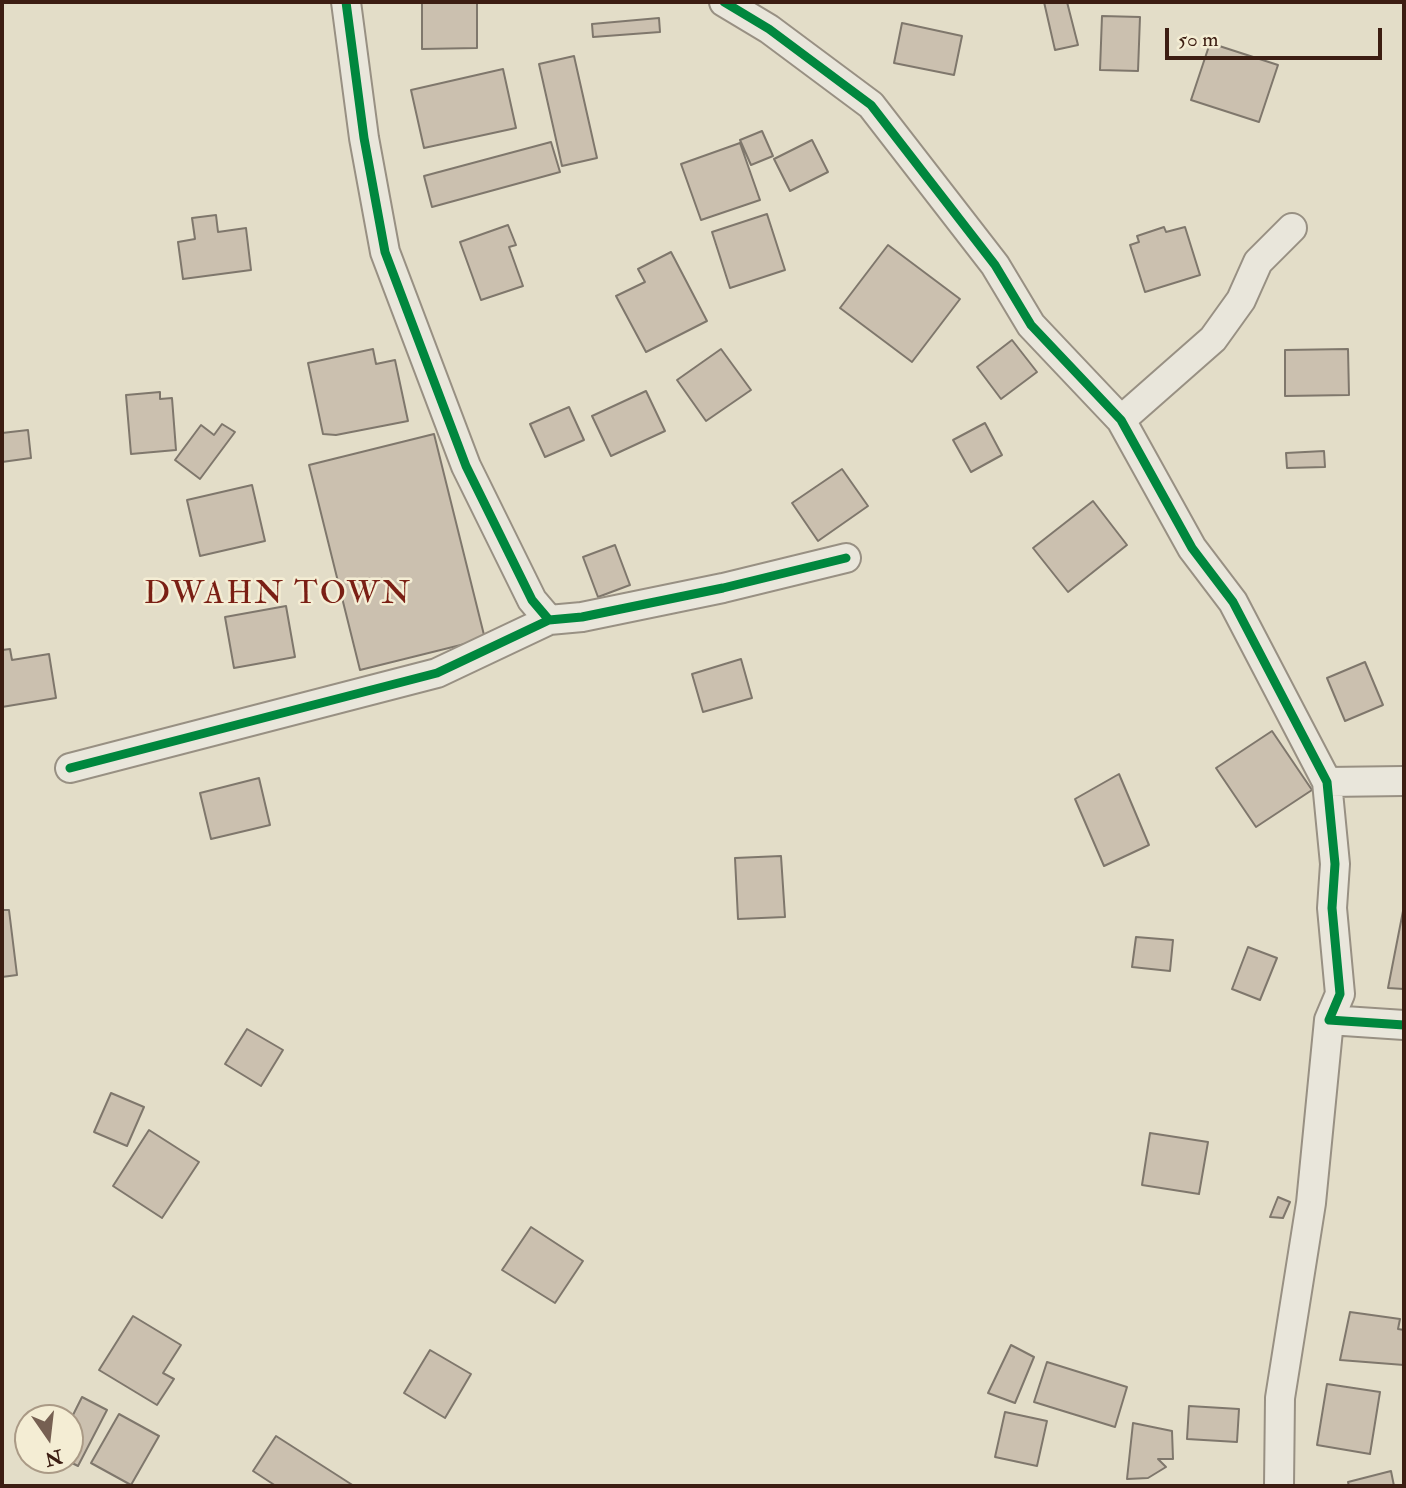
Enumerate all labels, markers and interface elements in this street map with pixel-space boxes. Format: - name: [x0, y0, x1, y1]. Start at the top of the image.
- scale bar: [1168, 14, 1385, 58]
- text: 50 m: [1178, 26, 1219, 53]
- district label: DWAHN TOWN: [145, 577, 411, 615]
- north arrow: [14, 1404, 84, 1474]
- text: N: [42, 1444, 65, 1471]

